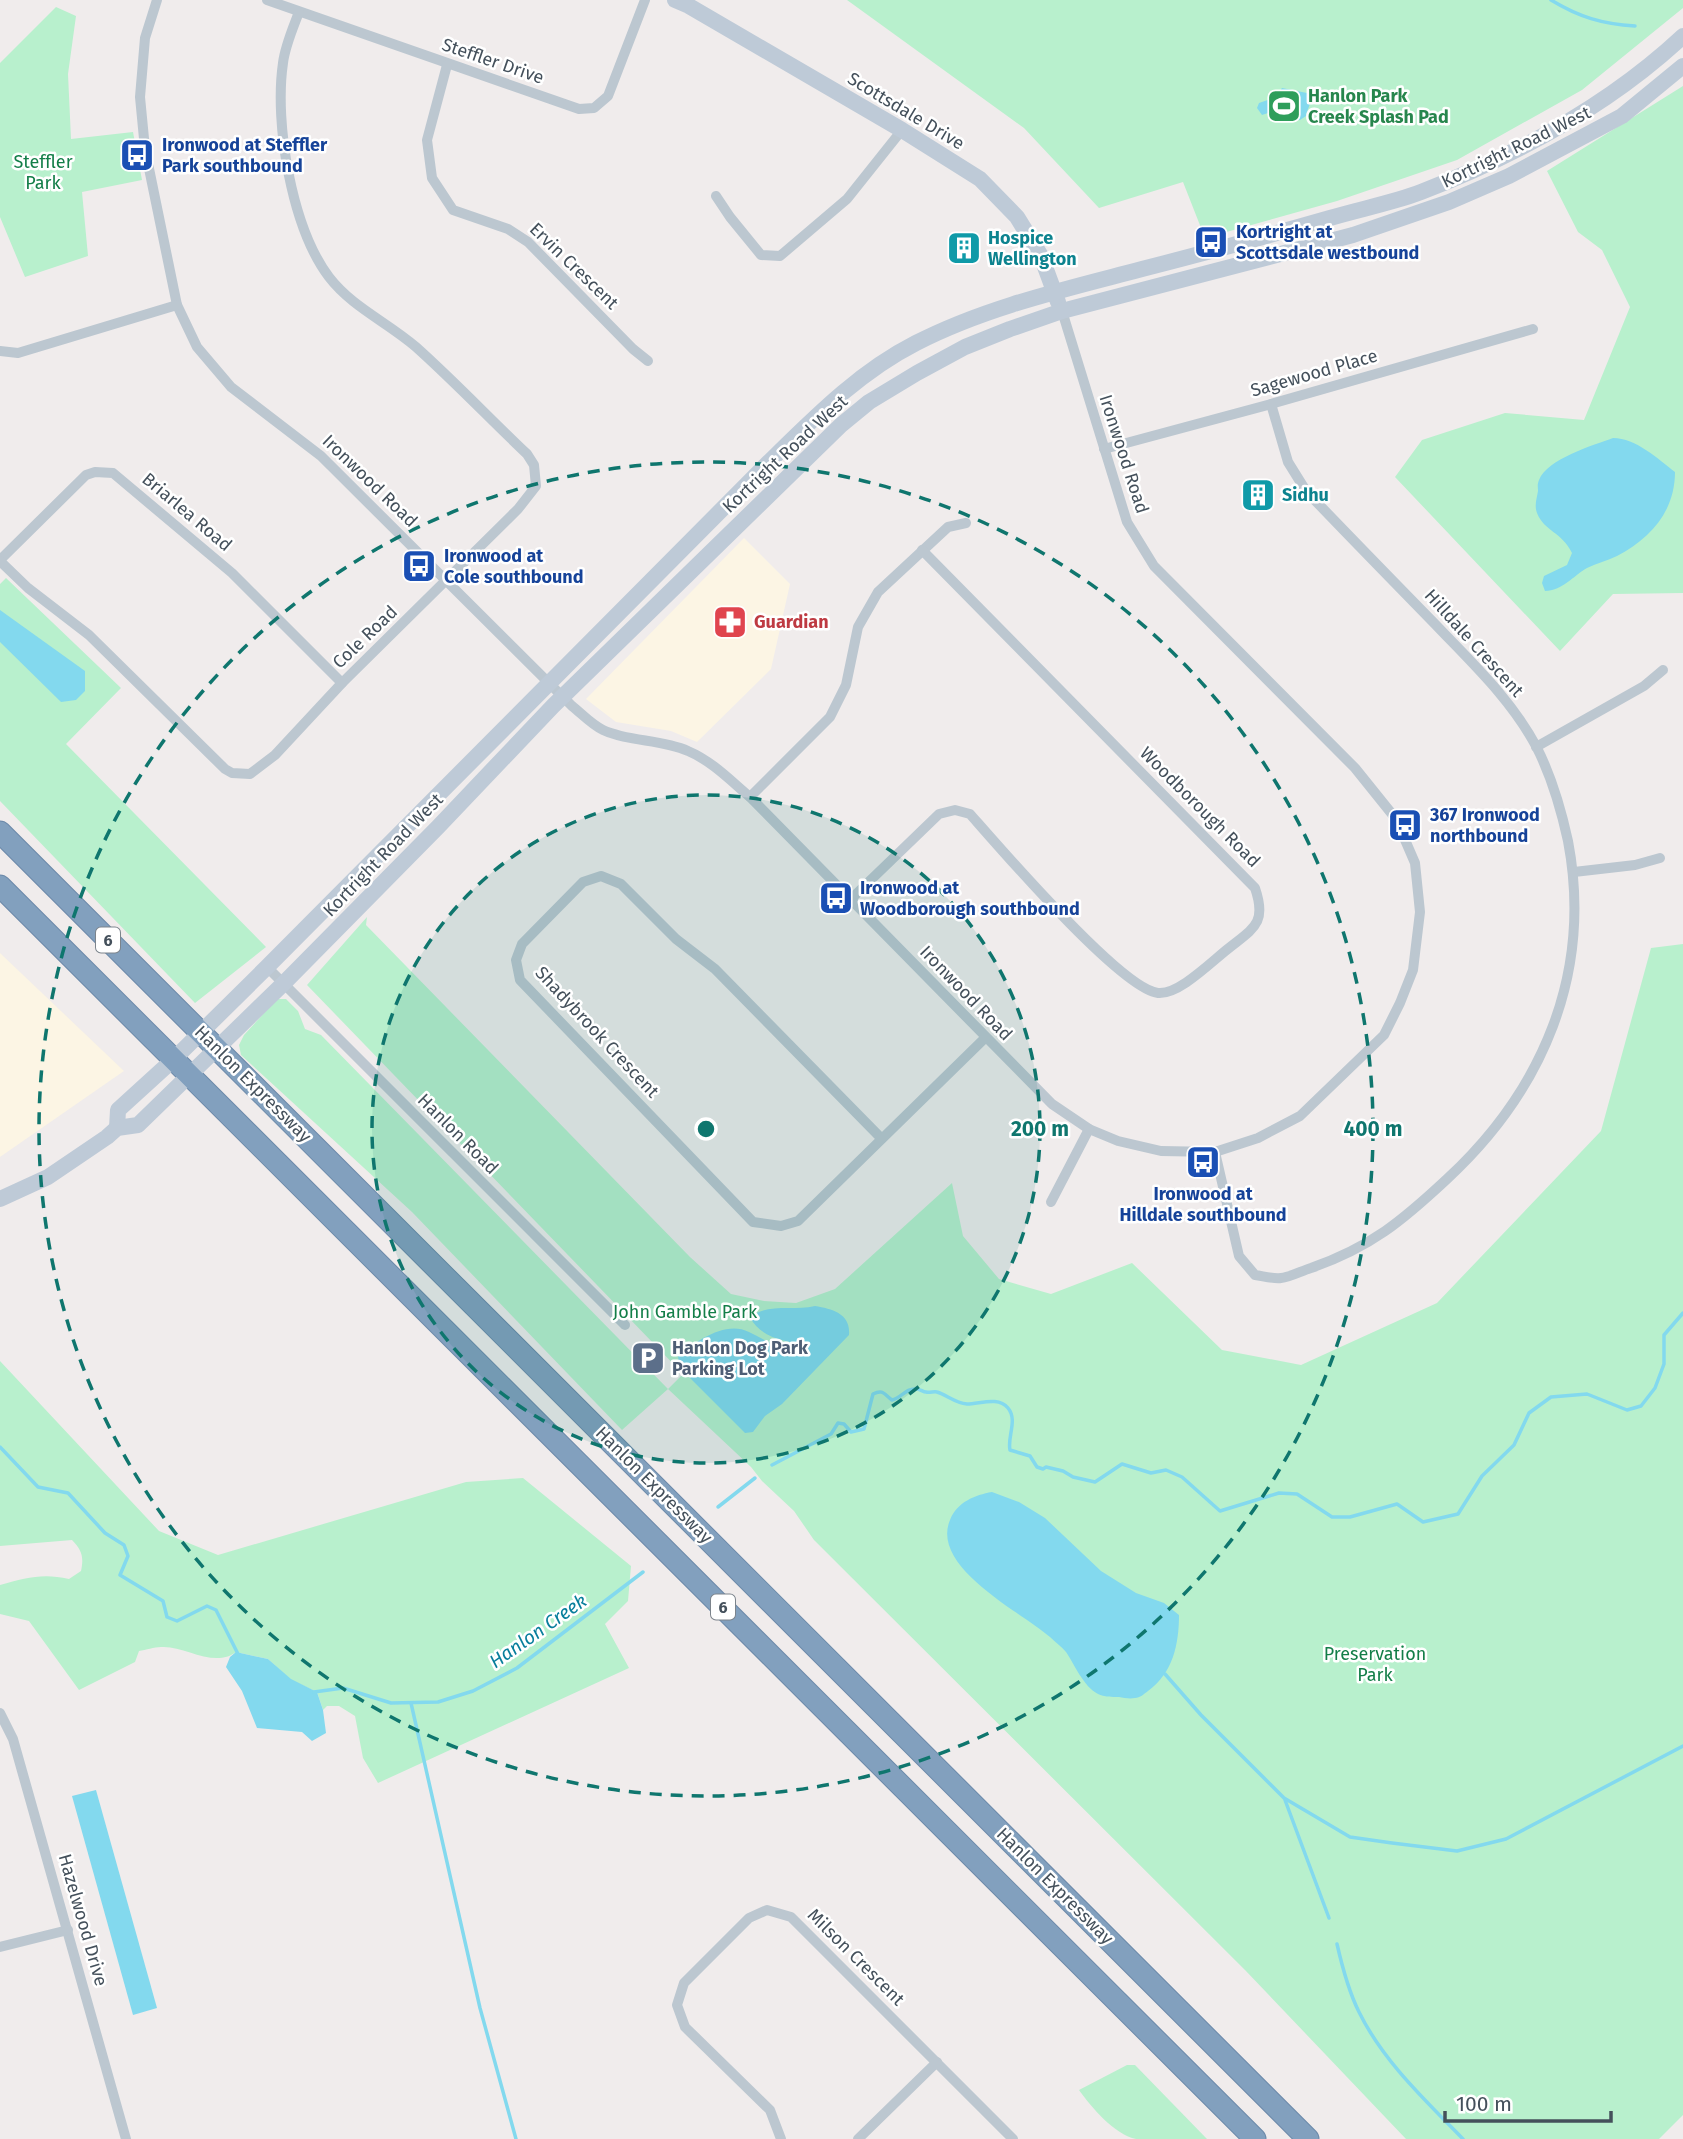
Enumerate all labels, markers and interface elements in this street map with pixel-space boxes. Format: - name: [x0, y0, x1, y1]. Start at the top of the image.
- street label: Steffler Drive: [439, 33, 547, 89]
- street label: Scottsdale Drive: [844, 67, 968, 155]
- place label: Hanlon Park Creek Splash Pad: [1308, 85, 1449, 128]
- sports icon: Hanlon Park Creek Splash Pad: [1265, 87, 1303, 125]
- street label: Kortright Road West: [1438, 101, 1595, 193]
- place label: Ironwood at Steffler Park southbound: [162, 134, 328, 177]
- bus stop icon: Ironwood at Steffler Park southbound: [118, 136, 156, 174]
- park label: Steffler Park: [13, 151, 73, 194]
- street label: Ervin Crescent: [525, 218, 623, 314]
- place label: Kortright at Scottsdale westbound: [1236, 221, 1419, 264]
- bus stop icon: Kortright at Scottsdale westbound: [1192, 223, 1230, 261]
- place label: Hospice Wellington: [988, 227, 1077, 270]
- building icon: Hospice Wellington: [945, 229, 983, 267]
- street label: Sagewood Place: [1248, 344, 1380, 402]
- street label: Kortright Road West: [718, 390, 853, 518]
- street label: Ironwood Road: [1094, 392, 1154, 516]
- street label: Ironwood Road: [318, 430, 422, 532]
- street label: Briarlea Road: [138, 468, 236, 556]
- building icon: Sidhu: [1239, 476, 1277, 514]
- place label: Sidhu: [1282, 484, 1329, 506]
- place label: Ironwood at Cole southbound: [444, 545, 584, 588]
- bus stop icon: Ironwood at Cole southbound: [400, 547, 438, 585]
- street label: Hilldale Crescent: [1420, 585, 1528, 702]
- street label: Cole Road: [328, 601, 402, 673]
- pharmacy icon: Guardian: [711, 603, 749, 641]
- place label: Guardian: [754, 611, 829, 633]
- street label: Woodborough Road: [1135, 742, 1265, 872]
- street label: Kortright Road West: [318, 788, 448, 921]
- place label: 367 Ironwood northbound: [1429, 804, 1540, 847]
- bus stop icon: 367 Ironwood northbound: [1386, 806, 1424, 844]
- place label: Ironwood at Woodborough southbound: [860, 877, 1080, 920]
- bus stop icon: Ironwood at Woodborough southbound: [817, 879, 855, 917]
- road number: 6: [96, 928, 120, 952]
- street label: Ironwood Road: [915, 941, 1017, 1045]
- street label: Shadybrook Crescent: [531, 962, 664, 1103]
- street label: Hanlon Expressway: [190, 1021, 316, 1147]
- street label: Hanlon Road: [413, 1089, 503, 1179]
- text: 200 m: [1011, 1116, 1069, 1142]
- text: 400 m: [1343, 1116, 1403, 1142]
- centre of rings: [694, 1117, 718, 1141]
- bus stop icon: Ironwood at Hilldale southbound: [1184, 1143, 1222, 1181]
- place label: Ironwood at Hilldale southbound: [1119, 1183, 1287, 1226]
- park label: John Gamble Park: [613, 1301, 758, 1323]
- place label: Hanlon Dog Park Parking Lot: [672, 1337, 809, 1380]
- parking icon: Hanlon Dog Park Parking Lot: [629, 1339, 667, 1377]
- street label: Hanlon Expressway: [591, 1422, 717, 1548]
- water label: Hanlon Creek: [485, 1589, 591, 1673]
- road number: 6: [711, 1595, 735, 1620]
- park label: Preservation Park: [1324, 1643, 1426, 1686]
- street label: Hanlon Expressway: [992, 1823, 1118, 1949]
- street label: Hazelwood Drive: [54, 1851, 112, 1989]
- street label: Milson Crescent: [803, 1904, 909, 2010]
- scale bar: [1445, 2080, 1611, 2124]
- text: 100 m: [1456, 2091, 1512, 2117]

